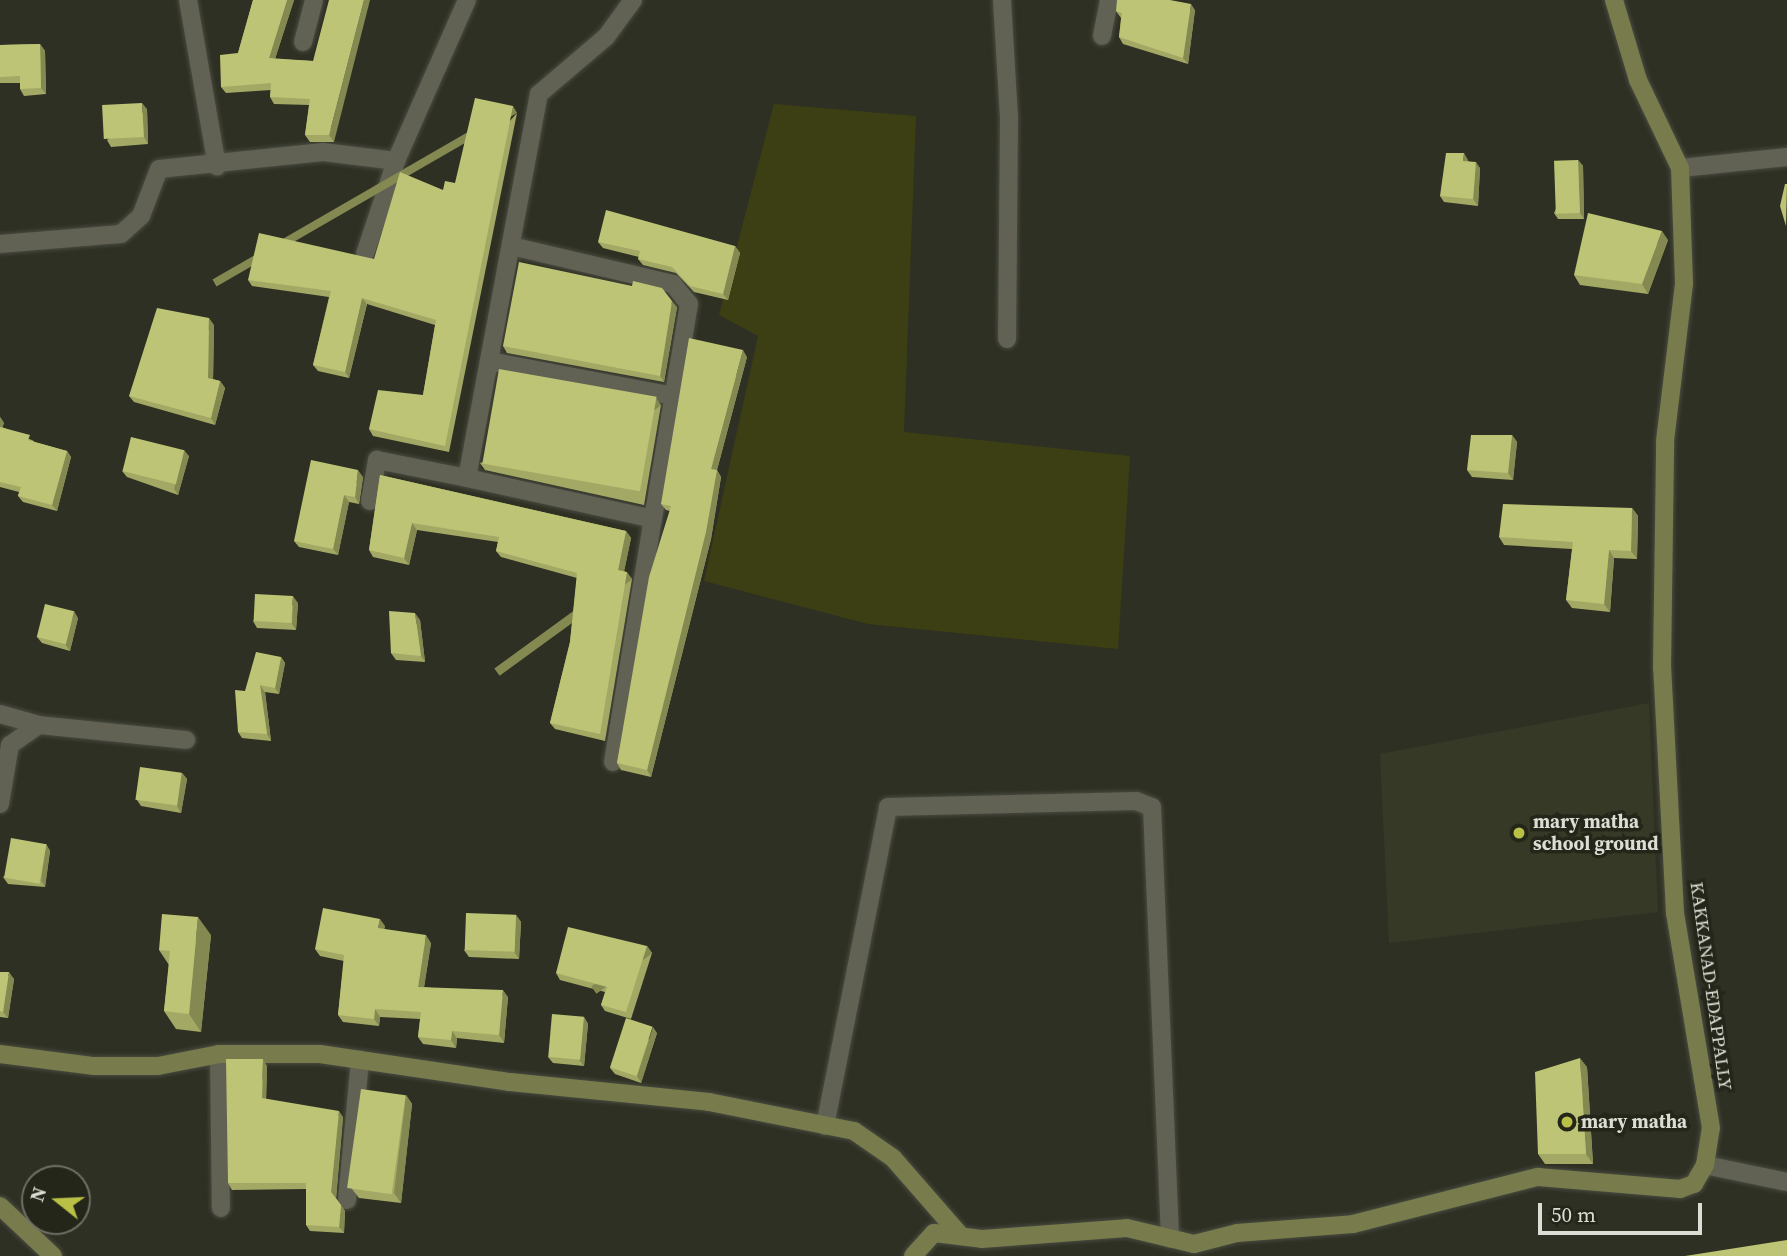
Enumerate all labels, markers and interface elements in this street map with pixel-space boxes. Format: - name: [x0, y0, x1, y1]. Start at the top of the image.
- place label: mary matha school ground: [1533, 811, 1658, 855]
- marker: mary matha school ground: [1511, 825, 1527, 841]
- street label: KAKKANAD-EDAPPALLY: [1685, 880, 1737, 1092]
- place label: mary matha: [1581, 1111, 1687, 1133]
- marker: mary matha: [1559, 1114, 1575, 1130]
- north arrow: [21, 1165, 91, 1235]
- text: N: [23, 1184, 52, 1205]
- scale bar: [1542, 1190, 1706, 1234]
- text: 50 m: [1551, 1200, 1596, 1229]

